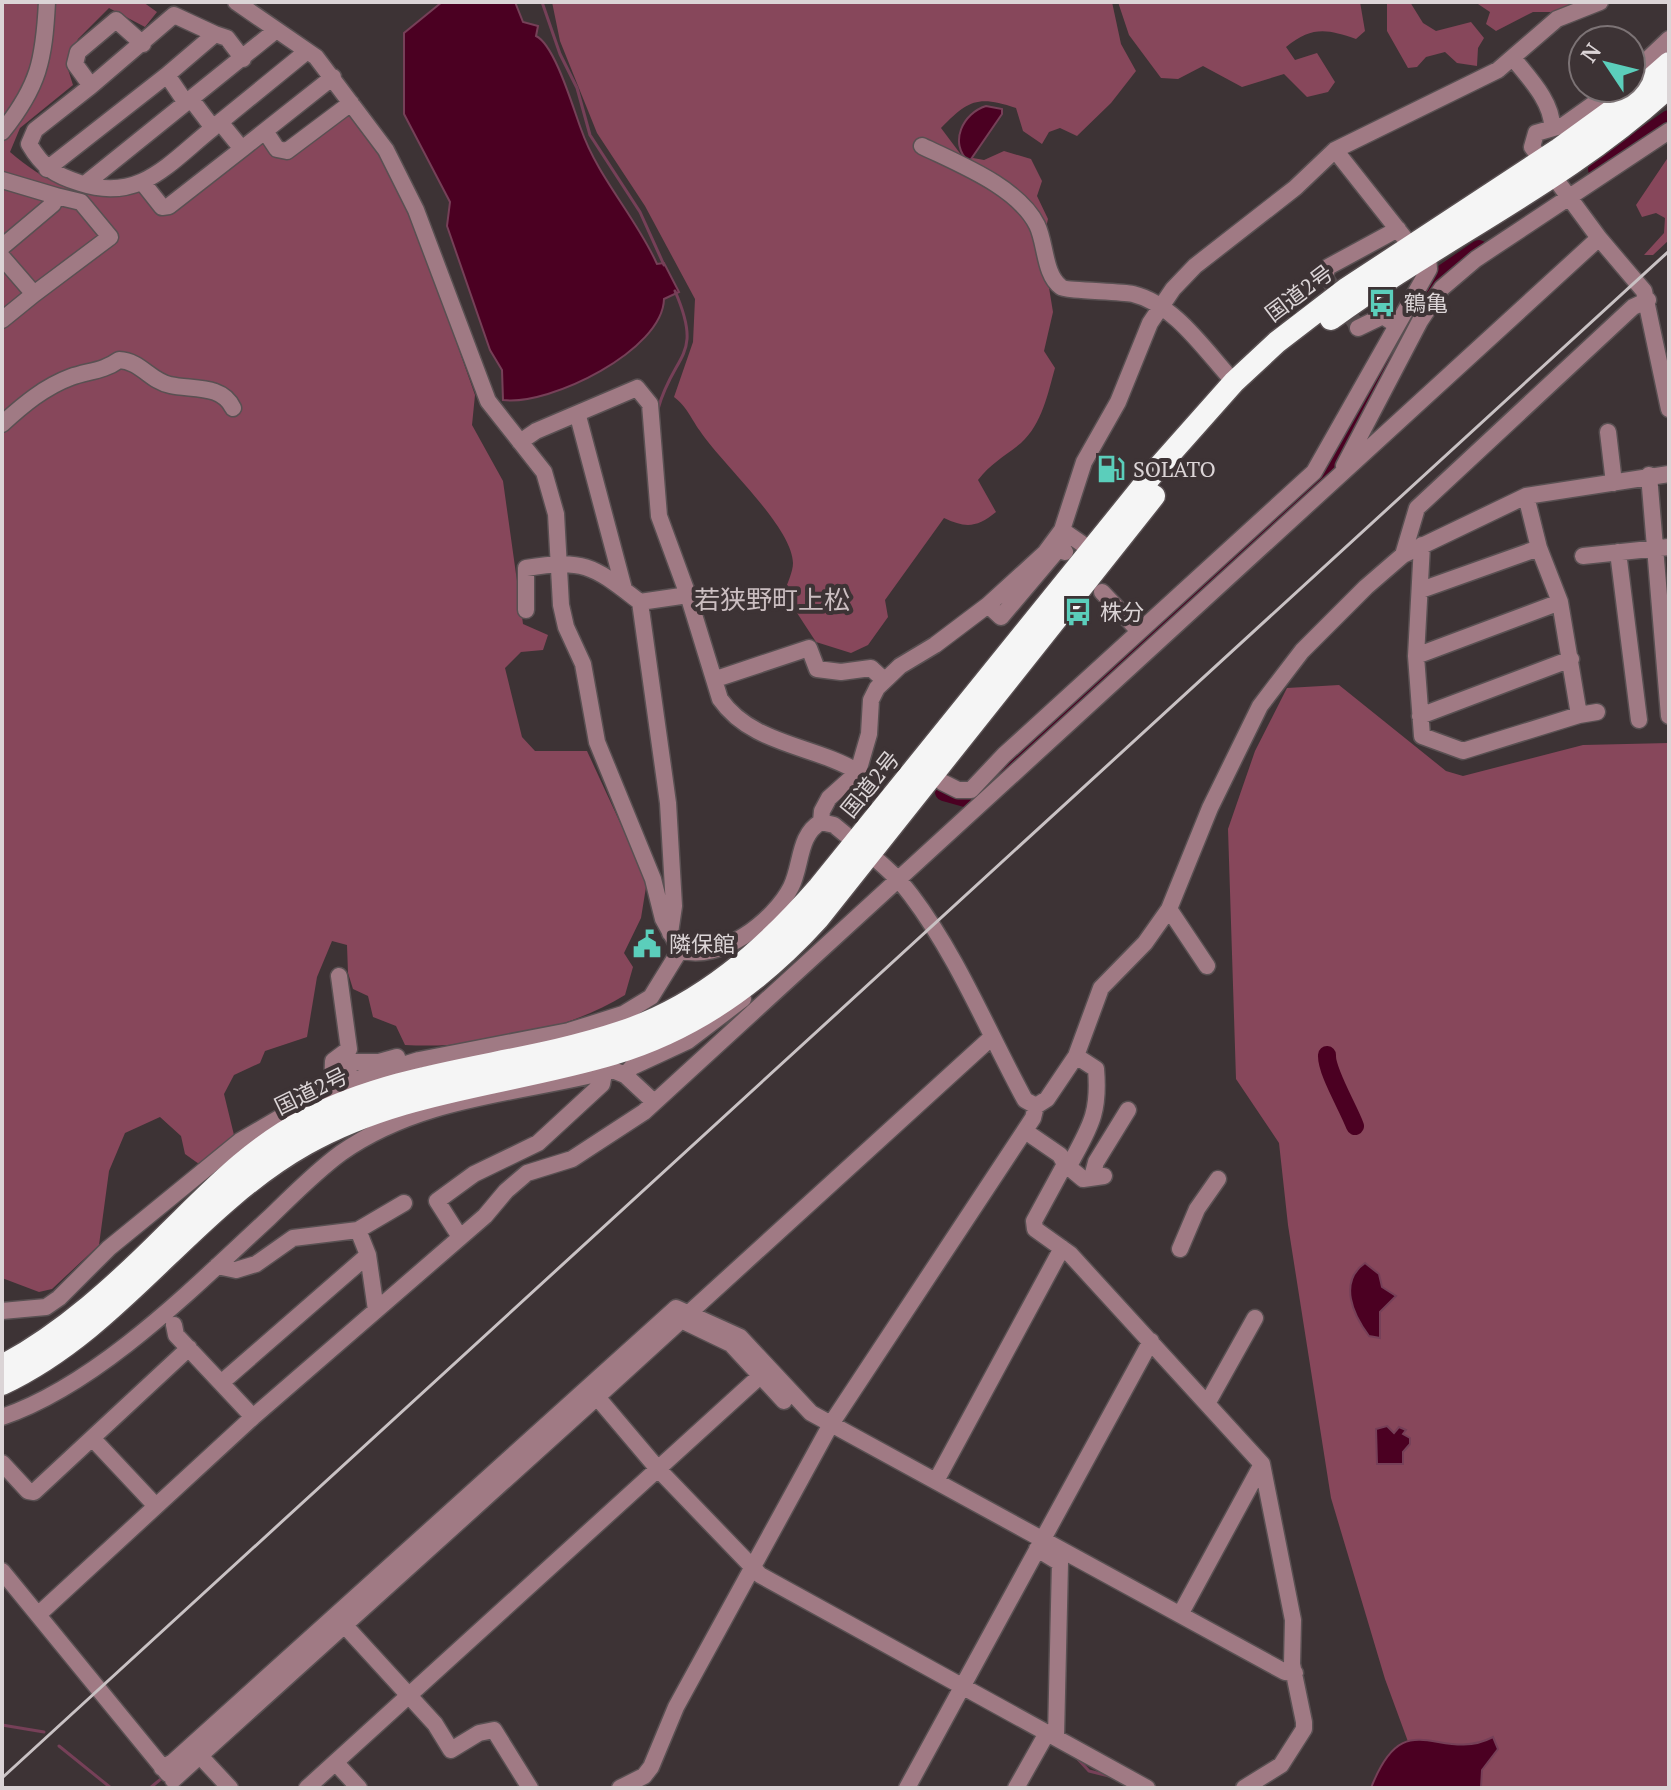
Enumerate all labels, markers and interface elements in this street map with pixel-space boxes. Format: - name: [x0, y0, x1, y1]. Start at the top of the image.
- north arrow: [1567, 24, 1647, 104]
- text: N: [1574, 37, 1607, 67]
- street label: 国道2号: [1259, 258, 1338, 328]
- bus stop icon: 鶴亀: [1367, 288, 1397, 318]
- place label: 鶴亀: [1404, 288, 1448, 317]
- fuel station icon: SOLATO: [1096, 454, 1126, 484]
- place label: SOLATO: [1133, 454, 1216, 483]
- district label: 若狭野町上松: [694, 582, 850, 616]
- bus stop icon: 株分: [1063, 597, 1093, 627]
- place label: 株分: [1100, 597, 1144, 626]
- street label: 国道2号: [834, 744, 905, 823]
- public building icon: 隣保館: [632, 929, 662, 959]
- place label: 隣保館: [669, 929, 735, 958]
- street label: 国道2号: [269, 1060, 352, 1121]

